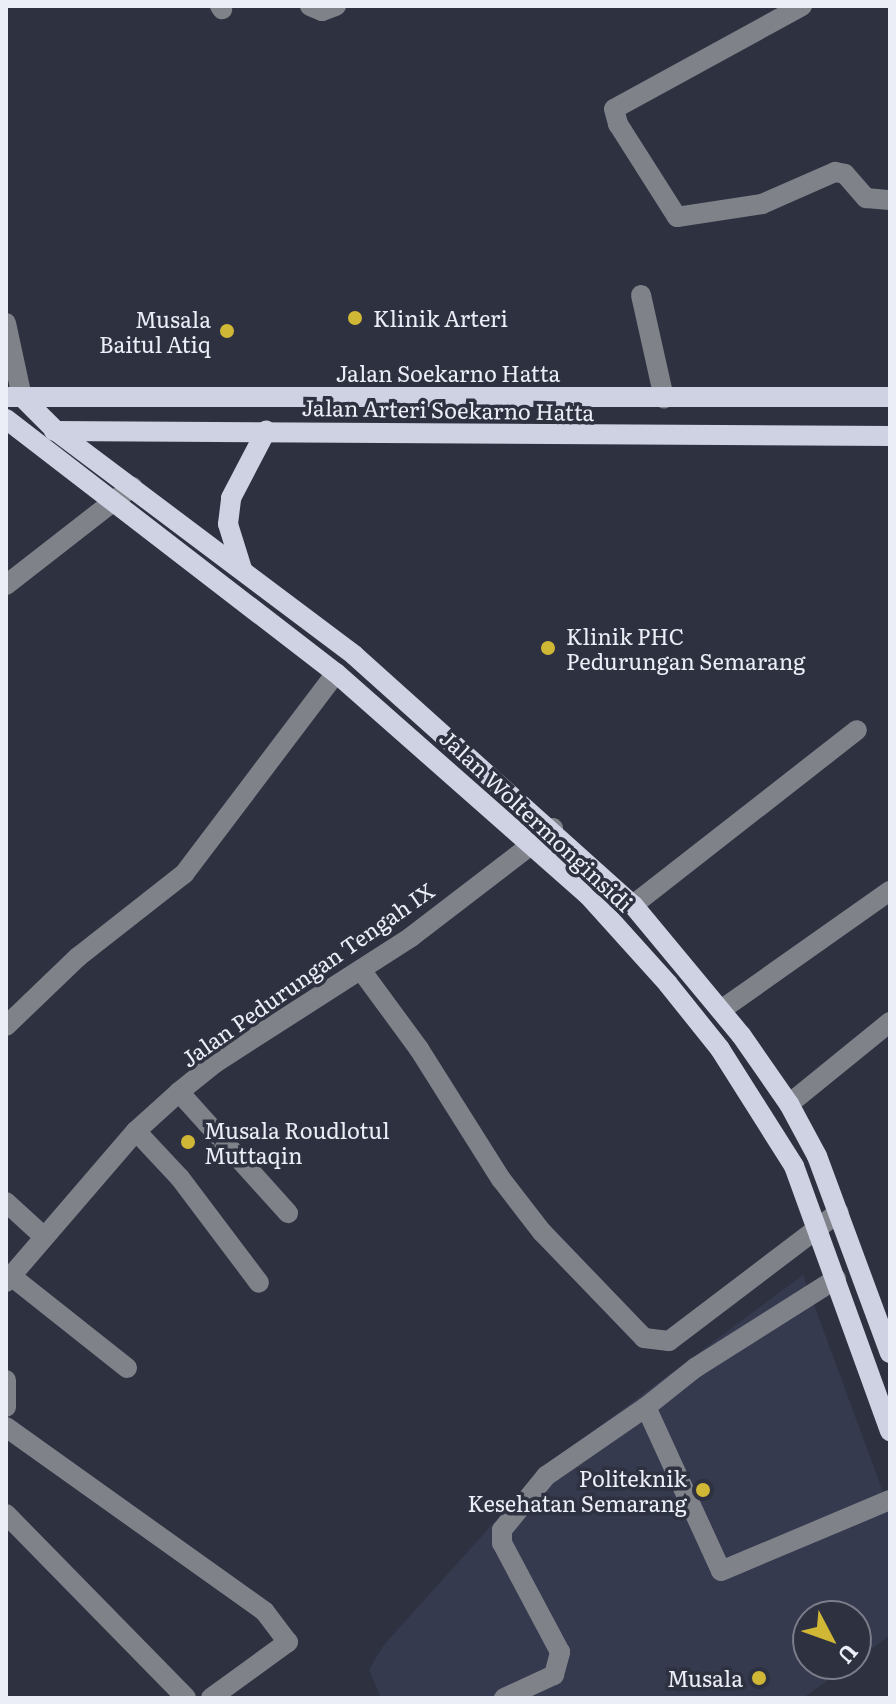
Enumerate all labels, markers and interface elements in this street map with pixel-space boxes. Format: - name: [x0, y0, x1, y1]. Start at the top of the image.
- place label: Musala Baitul Atiq: [99, 305, 211, 356]
- place label: Klinik Arteri: [373, 305, 508, 331]
- marker: Klinik Arteri: [344, 307, 366, 329]
- marker: Musala Baitul Atiq: [218, 322, 236, 340]
- street label: Jalan Soekarno Hatta: [336, 360, 560, 386]
- street label: Jalan Arteri Soekarno Hatta: [301, 393, 595, 425]
- place label: Klinik PHC Pedurungan Semarang: [566, 622, 806, 674]
- marker: Klinik PHC Pedurungan Semarang: [537, 637, 559, 659]
- street label: Jalan Woltermonginsidi: [435, 724, 639, 916]
- street label: Jalan Pedurungan Tengah IX: [176, 876, 438, 1072]
- place label: Musala Roudlotul Muttaqin: [204, 1116, 390, 1168]
- marker: Musala Roudlotul Muttaqin: [179, 1133, 197, 1151]
- place label: Politeknik Kesehatan Semarang: [467, 1464, 687, 1516]
- marker: Politeknik Kesehatan Semarang: [694, 1481, 712, 1499]
- north arrow: [792, 1600, 872, 1680]
- text: U: [831, 1637, 867, 1672]
- place label: Musala: [667, 1665, 743, 1691]
- marker: Musala: [750, 1669, 768, 1687]

